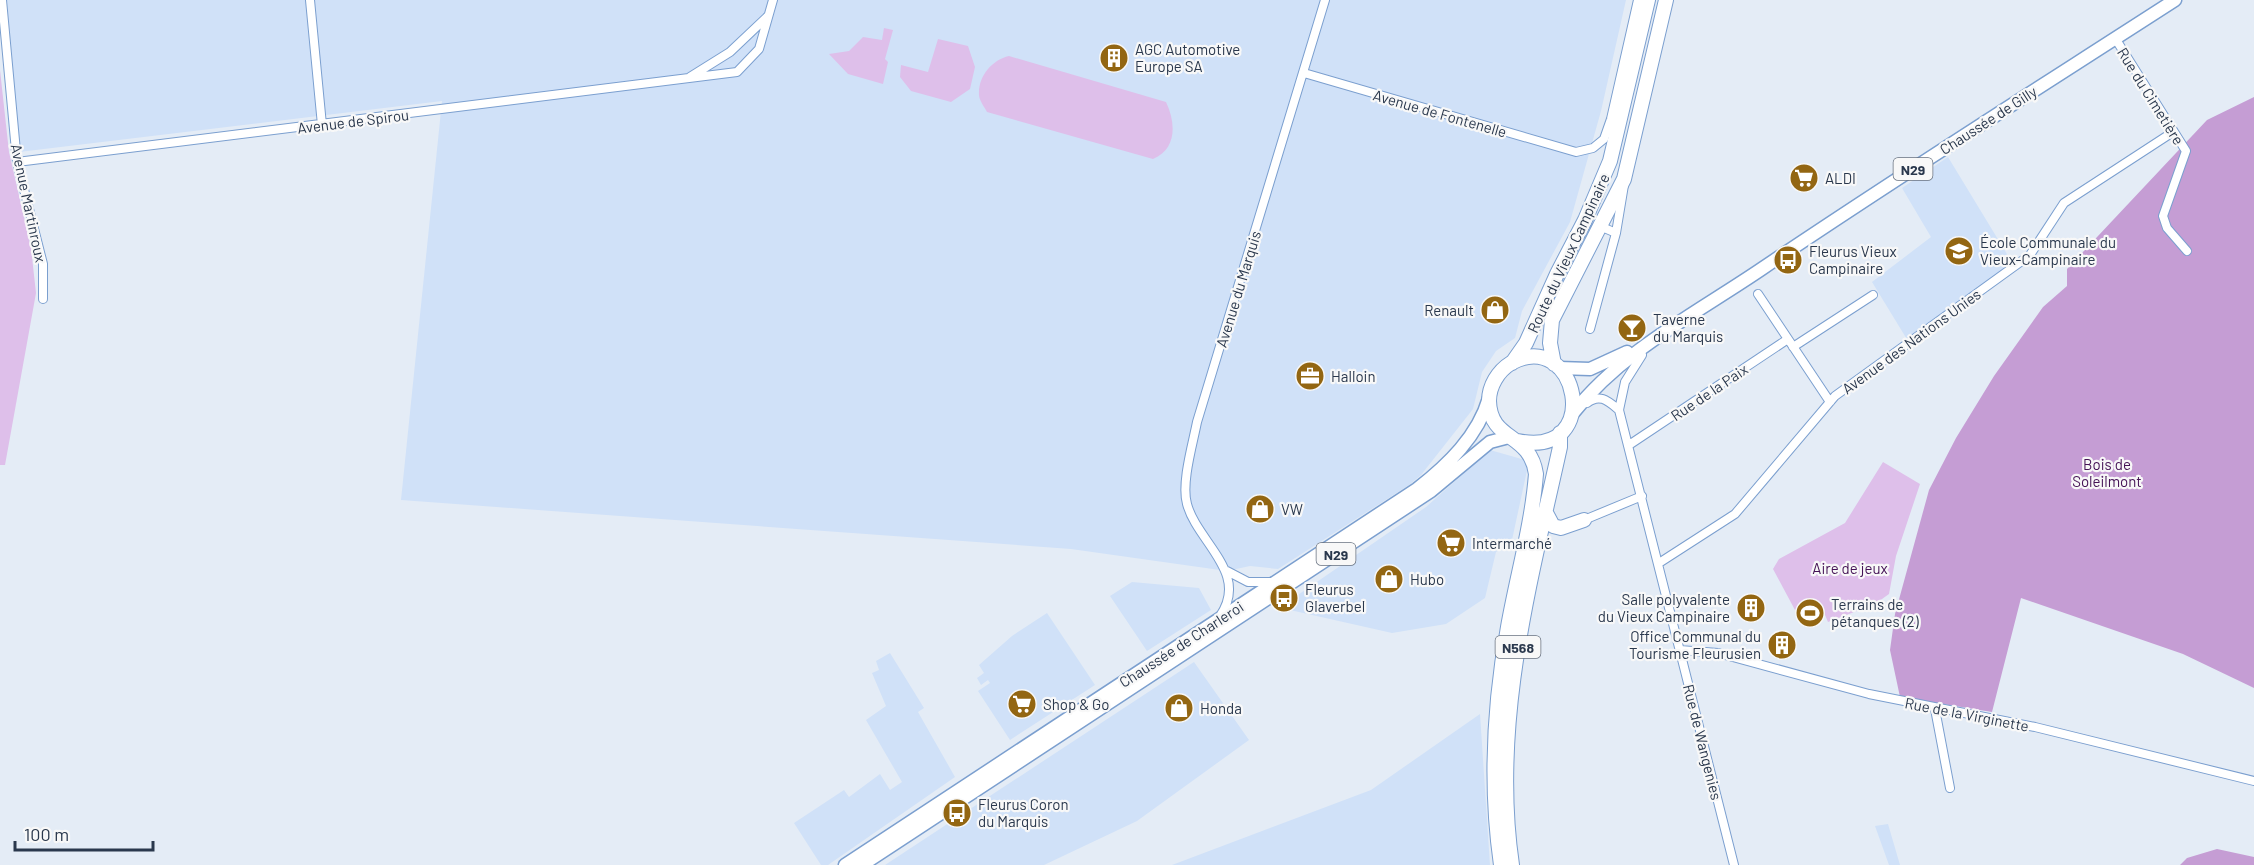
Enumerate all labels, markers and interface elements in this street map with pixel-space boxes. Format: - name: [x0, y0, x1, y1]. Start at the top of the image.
- place label: AGC Automotive Europe SA: [1135, 40, 1240, 75]
- building icon: AGC Automotive Europe SA: [1098, 42, 1130, 74]
- street label: Rue du Cimetière: [2114, 44, 2188, 148]
- street label: Chaussée de Gilly: [1936, 82, 2040, 158]
- street label: Avenue de Fontenelle: [1371, 85, 1509, 141]
- street label: Avenue de Spirou: [296, 105, 410, 137]
- street label: Avenue Martinroux: [8, 142, 50, 264]
- road number: N29: [1894, 158, 1932, 180]
- supermarket icon: ALDI: [1788, 162, 1820, 194]
- place label: ALDI: [1825, 169, 1856, 187]
- street label: Route du Vieux Campinaire: [1523, 170, 1613, 336]
- street label: Avenue du Marquis: [1212, 229, 1264, 349]
- place label: École Communale du Vieux-Campinaire: [1980, 233, 2116, 268]
- school or university icon: École Communale du Vieux-Campinaire: [1943, 235, 1975, 267]
- place label: Fleurus Vieux Campinaire: [1809, 242, 1897, 277]
- bus stop icon: Fleurus Vieux Campinaire: [1772, 244, 1804, 276]
- street label: Avenue des Nations Unies: [1838, 285, 1984, 397]
- shop icon: Renault: [1479, 294, 1511, 326]
- place label: Renault: [1424, 301, 1474, 319]
- place label: Taverne du Marquis: [1653, 310, 1723, 345]
- bar icon: Taverne du Marquis: [1616, 312, 1648, 344]
- office icon: Halloin: [1294, 360, 1326, 392]
- street label: Rue de la Paix: [1667, 360, 1751, 424]
- place label: Halloin: [1331, 367, 1375, 385]
- park label: Bois de Soleilmont: [2072, 455, 2142, 490]
- shop icon: VW: [1244, 493, 1276, 525]
- place label: VW: [1281, 500, 1303, 518]
- supermarket icon: Intermarché: [1435, 527, 1467, 559]
- place label: Intermarché: [1472, 534, 1552, 552]
- road number: N29: [1316, 543, 1356, 565]
- park label: Aire de jeux: [1812, 559, 1888, 577]
- shop icon: Hubo: [1373, 563, 1405, 595]
- place label: Hubo: [1410, 570, 1444, 588]
- place label: Fleurus Glaverbel: [1305, 580, 1365, 615]
- bus stop icon: Fleurus Glaverbel: [1268, 582, 1300, 614]
- place label: Salle polyvalente du Vieux Campinaire: [1598, 590, 1730, 625]
- building icon: Salle polyvalente du Vieux Campinaire: [1735, 592, 1767, 624]
- place label: Terrains de pétanques (2): [1831, 595, 1919, 630]
- street label: Chaussée de Charleroi: [1116, 597, 1246, 691]
- sports icon: Terrains de pétanques (2): [1794, 597, 1826, 629]
- place label: Office Communal du Tourisme Fleurusien: [1629, 627, 1761, 662]
- building icon: Office Communal du Tourisme Fleurusien: [1766, 629, 1798, 661]
- road number: N568: [1496, 636, 1540, 658]
- street label: Rue de Wangenies: [1680, 682, 1726, 802]
- supermarket icon: Shop & Go: [1006, 688, 1038, 720]
- shop icon: Honda: [1163, 692, 1195, 724]
- street label: Rue de la Virginette: [1904, 693, 2030, 735]
- place label: Shop & Go: [1043, 695, 1109, 713]
- place label: Honda: [1200, 699, 1242, 717]
- place label: Fleurus Coron du Marquis: [978, 795, 1069, 830]
- bus stop icon: Fleurus Coron du Marquis: [941, 797, 973, 829]
- scale bar: [15, 814, 153, 852]
- text: 100 m: [24, 823, 69, 845]

